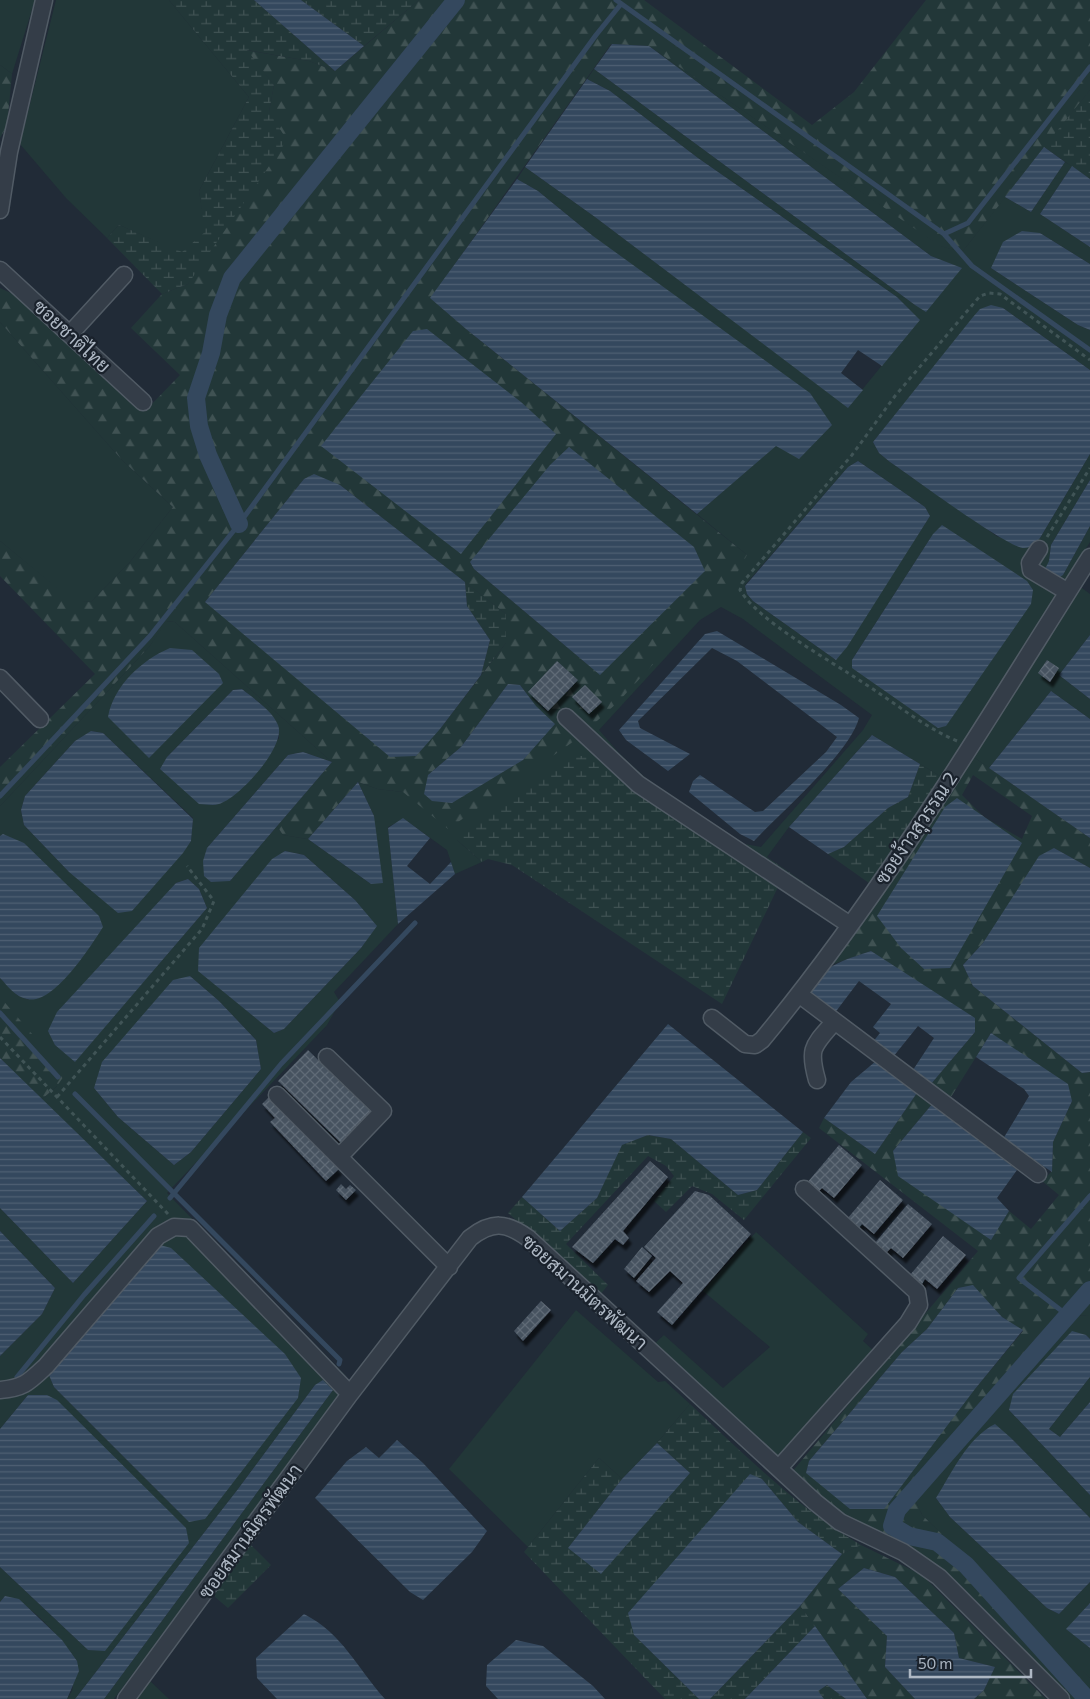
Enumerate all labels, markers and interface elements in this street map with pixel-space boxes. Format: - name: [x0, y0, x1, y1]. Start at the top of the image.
- street label: ซอยชาติไทย: [29, 294, 116, 377]
- street label: ซอยง้าวสุวรรณ 2: [870, 767, 963, 889]
- street label: ซอยสมานมิตรพัฒนา: [518, 1229, 653, 1354]
- street label: ซอยสมานมิตรพัฒนา: [193, 1459, 306, 1603]
- scale bar: [910, 1646, 1031, 1678]
- text: 50 m: [918, 1654, 952, 1672]

